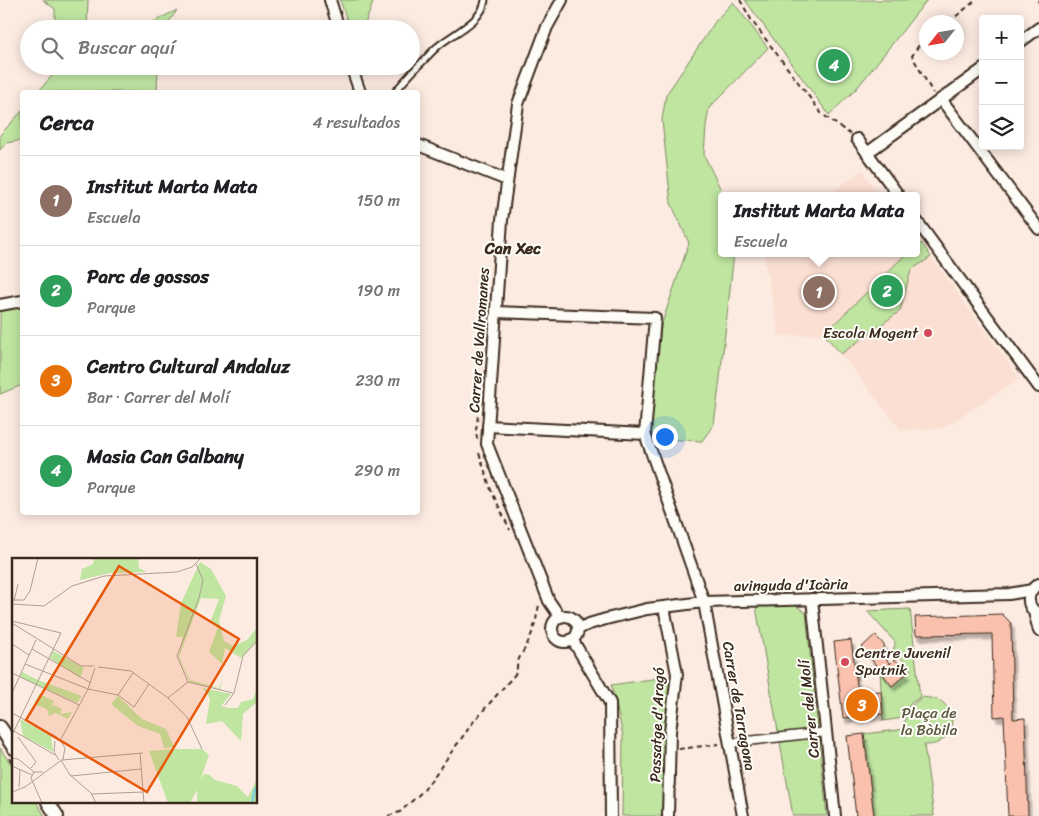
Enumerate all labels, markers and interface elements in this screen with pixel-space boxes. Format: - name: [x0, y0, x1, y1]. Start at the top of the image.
- north arrow: [919, 15, 964, 60]
- map controls: [979, 15, 1024, 150]
- button: +: [979, 15, 1024, 60]
- search box: [20, 20, 420, 75]
- text: Buscar aquí: [78, 31, 175, 64]
- icon: search: [38, 34, 66, 62]
- pin: 4: [818, 46, 850, 84]
- button: −: [979, 60, 1024, 105]
- text: Cerca: [40, 104, 94, 142]
- button: layers: [979, 105, 1024, 150]
- text: 4 resultados: [312, 108, 400, 137]
- text: Institut Marta Mata: [87, 170, 257, 203]
- text: 1: [53, 186, 59, 215]
- text: 150 m: [357, 186, 400, 215]
- popup: [718, 192, 920, 257]
- text: Institut Marta Mata: [734, 194, 904, 227]
- text: Escuela: [87, 203, 141, 232]
- text: Escuela: [734, 227, 787, 256]
- district label: Can Xec: [484, 234, 541, 263]
- text: Parc de gossos: [87, 260, 209, 293]
- street label: Carrer de Vallromanes: [461, 266, 497, 413]
- pin: 2: [871, 272, 903, 310]
- pin: 1: [803, 273, 835, 311]
- text: 2: [51, 276, 61, 305]
- text: 190 m: [357, 276, 400, 305]
- text: Parque: [87, 293, 135, 322]
- place label: Escola Mogent: [823, 320, 919, 346]
- marker: Escola Mogent: [922, 327, 934, 339]
- text: Centro Cultural Andaluz: [87, 350, 290, 383]
- text: 3: [52, 366, 60, 395]
- text: 230 m: [355, 366, 400, 395]
- text: Bar · Carrer del Molí: [87, 383, 229, 412]
- your location: [652, 424, 678, 450]
- text: Masia Can Galbany: [87, 440, 244, 473]
- text: 4: [51, 456, 61, 485]
- text: 290 m: [354, 456, 400, 485]
- text: Parque: [87, 473, 135, 502]
- inset map: [12, 558, 258, 804]
- street label: avinguda d'Icària: [734, 571, 849, 599]
- street label: Carrer de Tarragona: [715, 639, 763, 773]
- place label: Centre Juvenil Sputnik: [855, 640, 951, 683]
- marker: Centre Juvenil Sputnik: [839, 656, 851, 668]
- street label: Carrer del Molí: [791, 657, 827, 759]
- street label: Passatge d'Aragó: [642, 667, 672, 783]
- pin: 3: [846, 686, 878, 724]
- park label: Plaça de la Bòbila: [901, 700, 958, 743]

